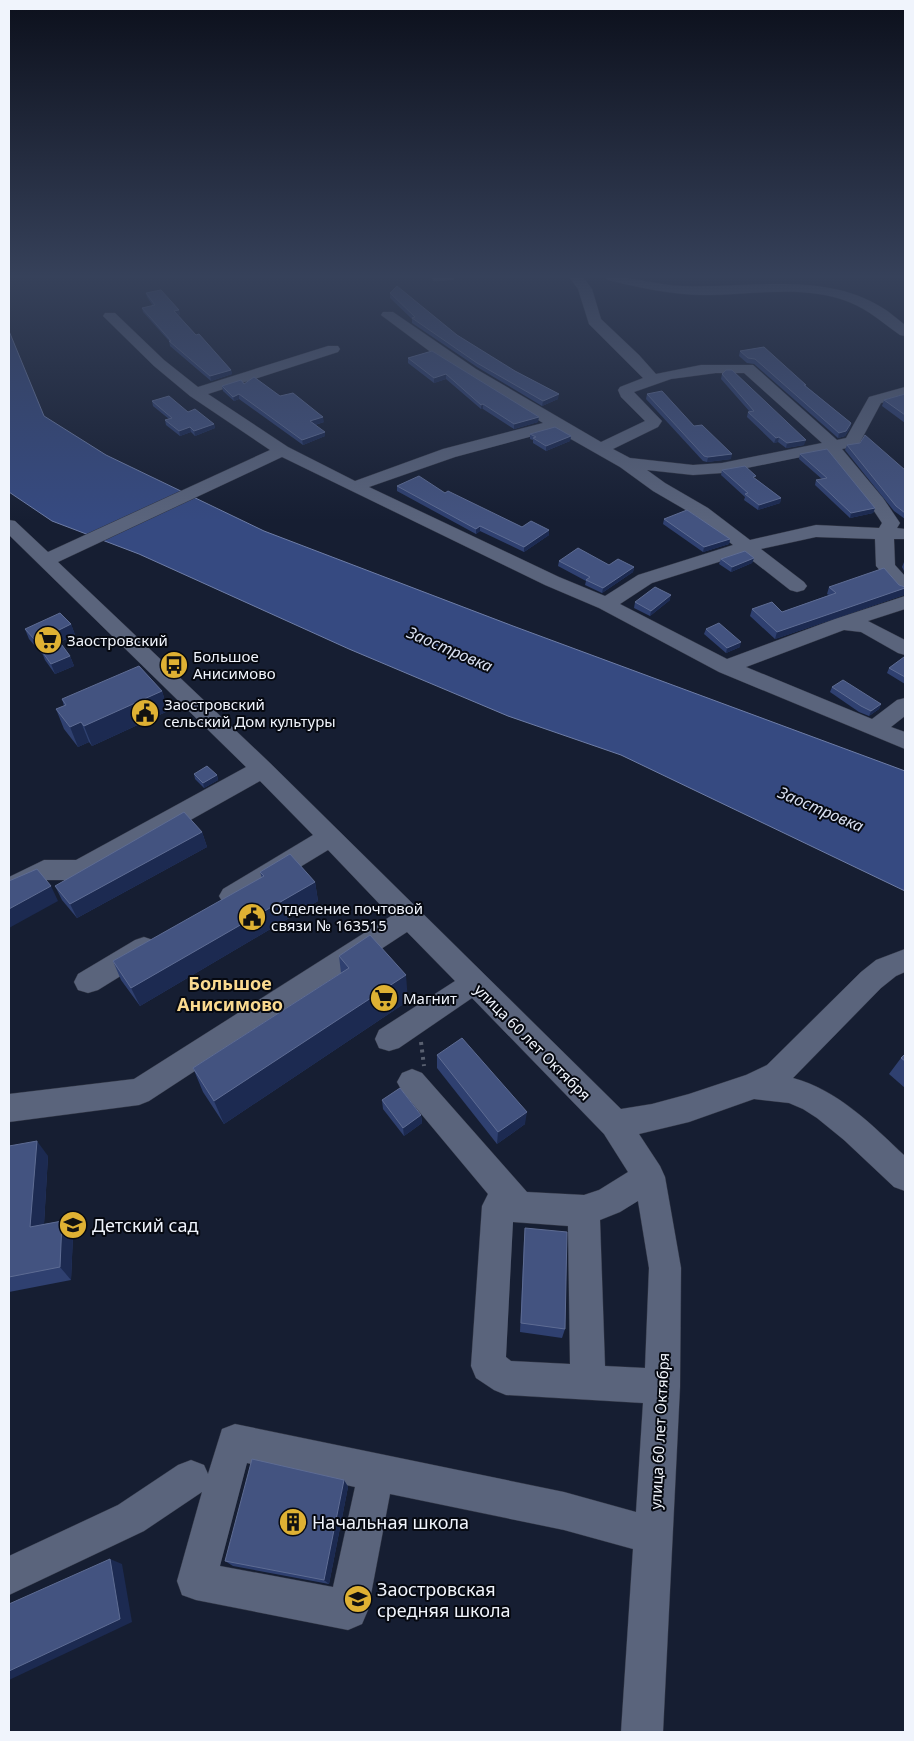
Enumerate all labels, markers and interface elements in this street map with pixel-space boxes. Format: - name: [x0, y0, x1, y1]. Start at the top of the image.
- water label: Заостровка: [403, 621, 496, 677]
- supermarket icon: Заостровский: [33, 625, 63, 655]
- place label: Заостровский: [67, 630, 168, 650]
- place label: Большое Анисимово: [193, 646, 276, 683]
- bus stop icon: Большое Анисимово: [159, 650, 189, 680]
- place label: Заостровский сельский Дом культуры: [164, 694, 336, 731]
- public building icon: Заостровский сельский Дом культуры: [130, 698, 160, 728]
- water label: Заостровка: [774, 781, 867, 837]
- place label: Отделение почтовой связи № 163515: [271, 898, 423, 935]
- public building icon: Отделение почтовой связи № 163515: [237, 902, 267, 932]
- district label: Большое Анисимово: [177, 971, 283, 1016]
- street label: улица 60 лет Октября: [470, 979, 596, 1105]
- supermarket icon: Магнит: [369, 983, 399, 1013]
- place label: Магнит: [403, 988, 457, 1008]
- school or university icon: Детский сад: [58, 1210, 88, 1240]
- place label: Детский сад: [92, 1213, 198, 1237]
- street label: улица 60 лет Октября: [645, 1352, 673, 1510]
- building icon: Начальная школа: [278, 1507, 308, 1537]
- place label: Начальная школа: [312, 1510, 469, 1534]
- place label: Заостровская средняя школа: [377, 1577, 511, 1622]
- school or university icon: Заостровская средняя школа: [343, 1584, 373, 1614]

